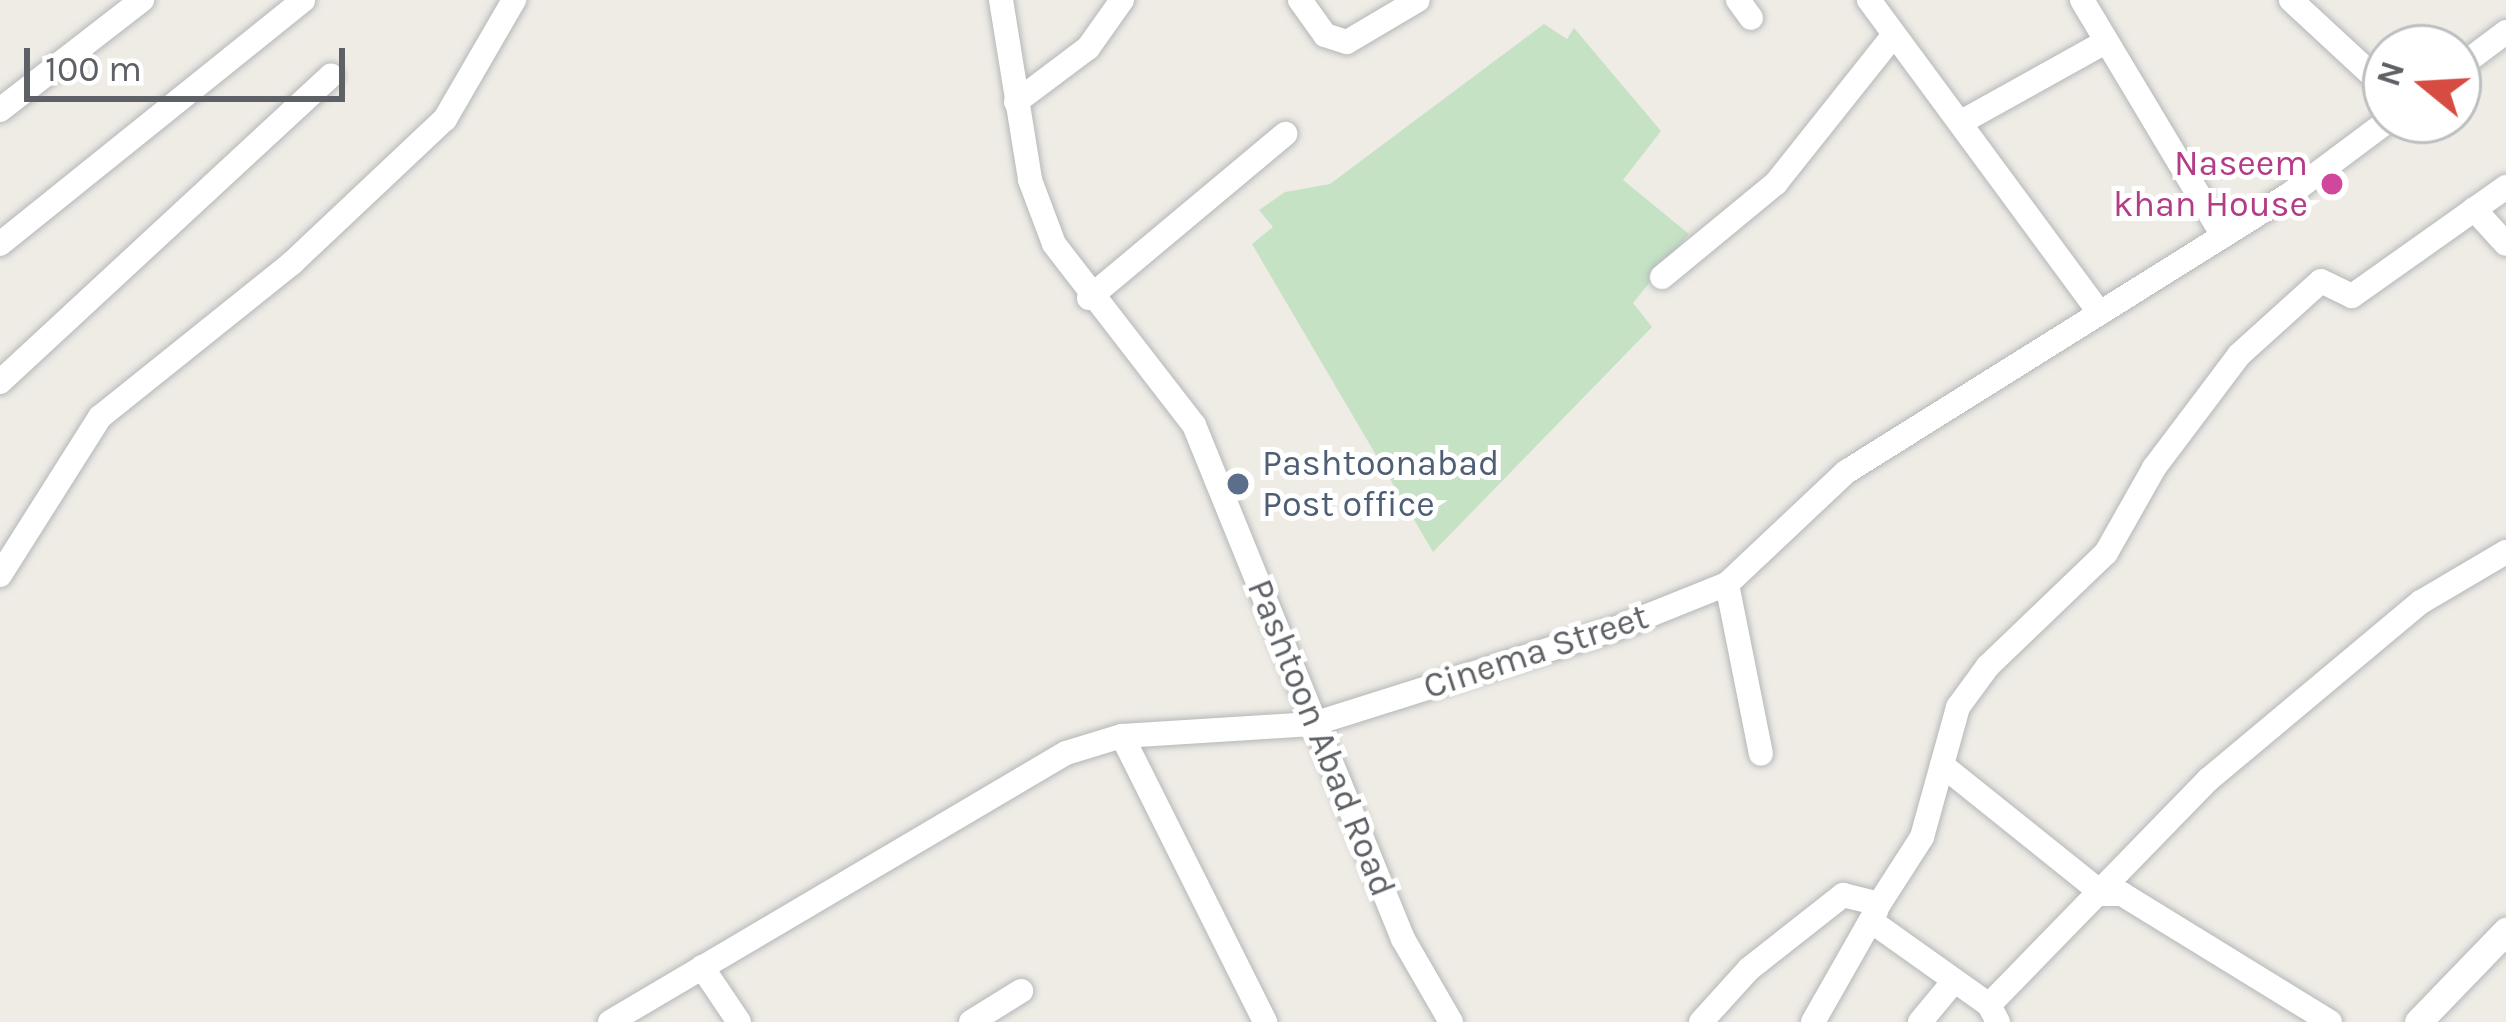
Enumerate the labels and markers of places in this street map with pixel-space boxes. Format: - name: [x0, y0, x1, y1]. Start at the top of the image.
- place label: Naseem khan House: [2113, 141, 2308, 226]
- marker: Naseem khan House: [2319, 171, 2345, 197]
- place label: Pashtoonabad Post office: [1262, 441, 1499, 526]
- marker: Pashtoonabad Post office: [1225, 471, 1251, 497]

